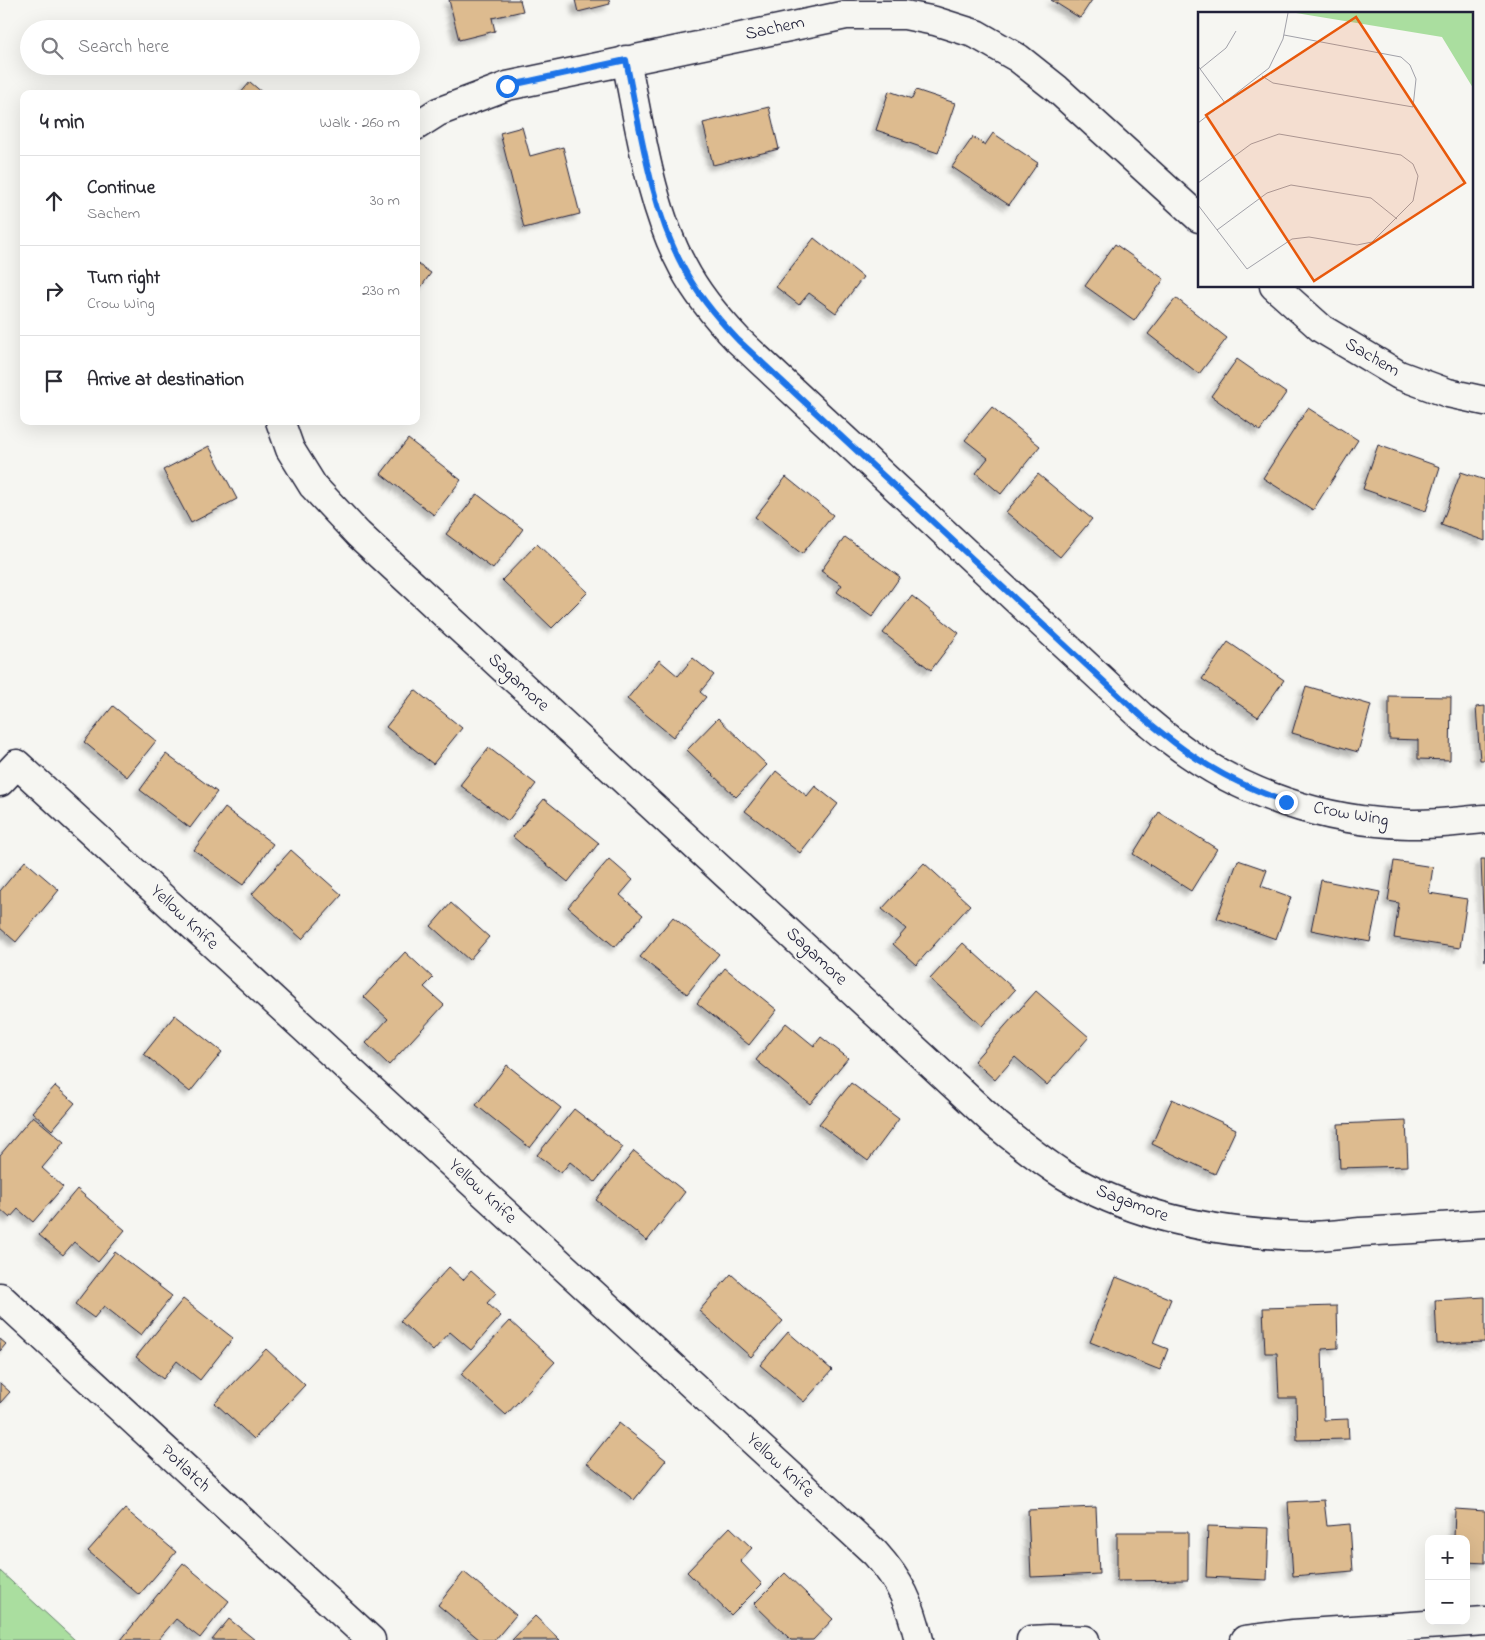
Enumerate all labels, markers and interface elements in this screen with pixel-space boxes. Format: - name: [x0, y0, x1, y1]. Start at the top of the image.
- street label: Sachem: [743, 10, 807, 48]
- inset map: [1198, 12, 1472, 288]
- search box: [20, 20, 420, 75]
- icon: search: [38, 34, 66, 62]
- text: Search here: [78, 34, 169, 61]
- route start: [496, 75, 519, 98]
- text: 4 min: [40, 108, 84, 138]
- text: Walk · 260 m: [320, 111, 400, 135]
- text: Continue: [87, 175, 155, 202]
- icon: ahead: [40, 187, 68, 215]
- text: 30 m: [370, 189, 400, 213]
- text: Sachem: [87, 202, 140, 226]
- text: Turn right: [87, 265, 160, 292]
- icon: right: [40, 277, 68, 305]
- text: 230 m: [362, 279, 400, 303]
- text: Crow Wing: [87, 292, 155, 316]
- street label: Sachem: [1340, 332, 1404, 384]
- icon: arrive: [40, 367, 68, 395]
- text: Arrive at destination: [87, 367, 244, 394]
- street label: Sagamore: [481, 648, 555, 720]
- route end: [1275, 791, 1298, 814]
- street label: Crow Wing: [1311, 796, 1391, 835]
- street label: Yellow Knife: [144, 879, 225, 957]
- street label: Sagamore: [779, 922, 853, 994]
- street label: Yellow Knife: [442, 1153, 523, 1231]
- street label: Sagamore: [1091, 1178, 1173, 1231]
- street label: Yellow Knife: [740, 1427, 821, 1505]
- street label: Potlatch: [154, 1439, 216, 1499]
- map controls: [1425, 1535, 1470, 1625]
- button: +: [1425, 1535, 1470, 1580]
- button: −: [1425, 1580, 1470, 1625]

